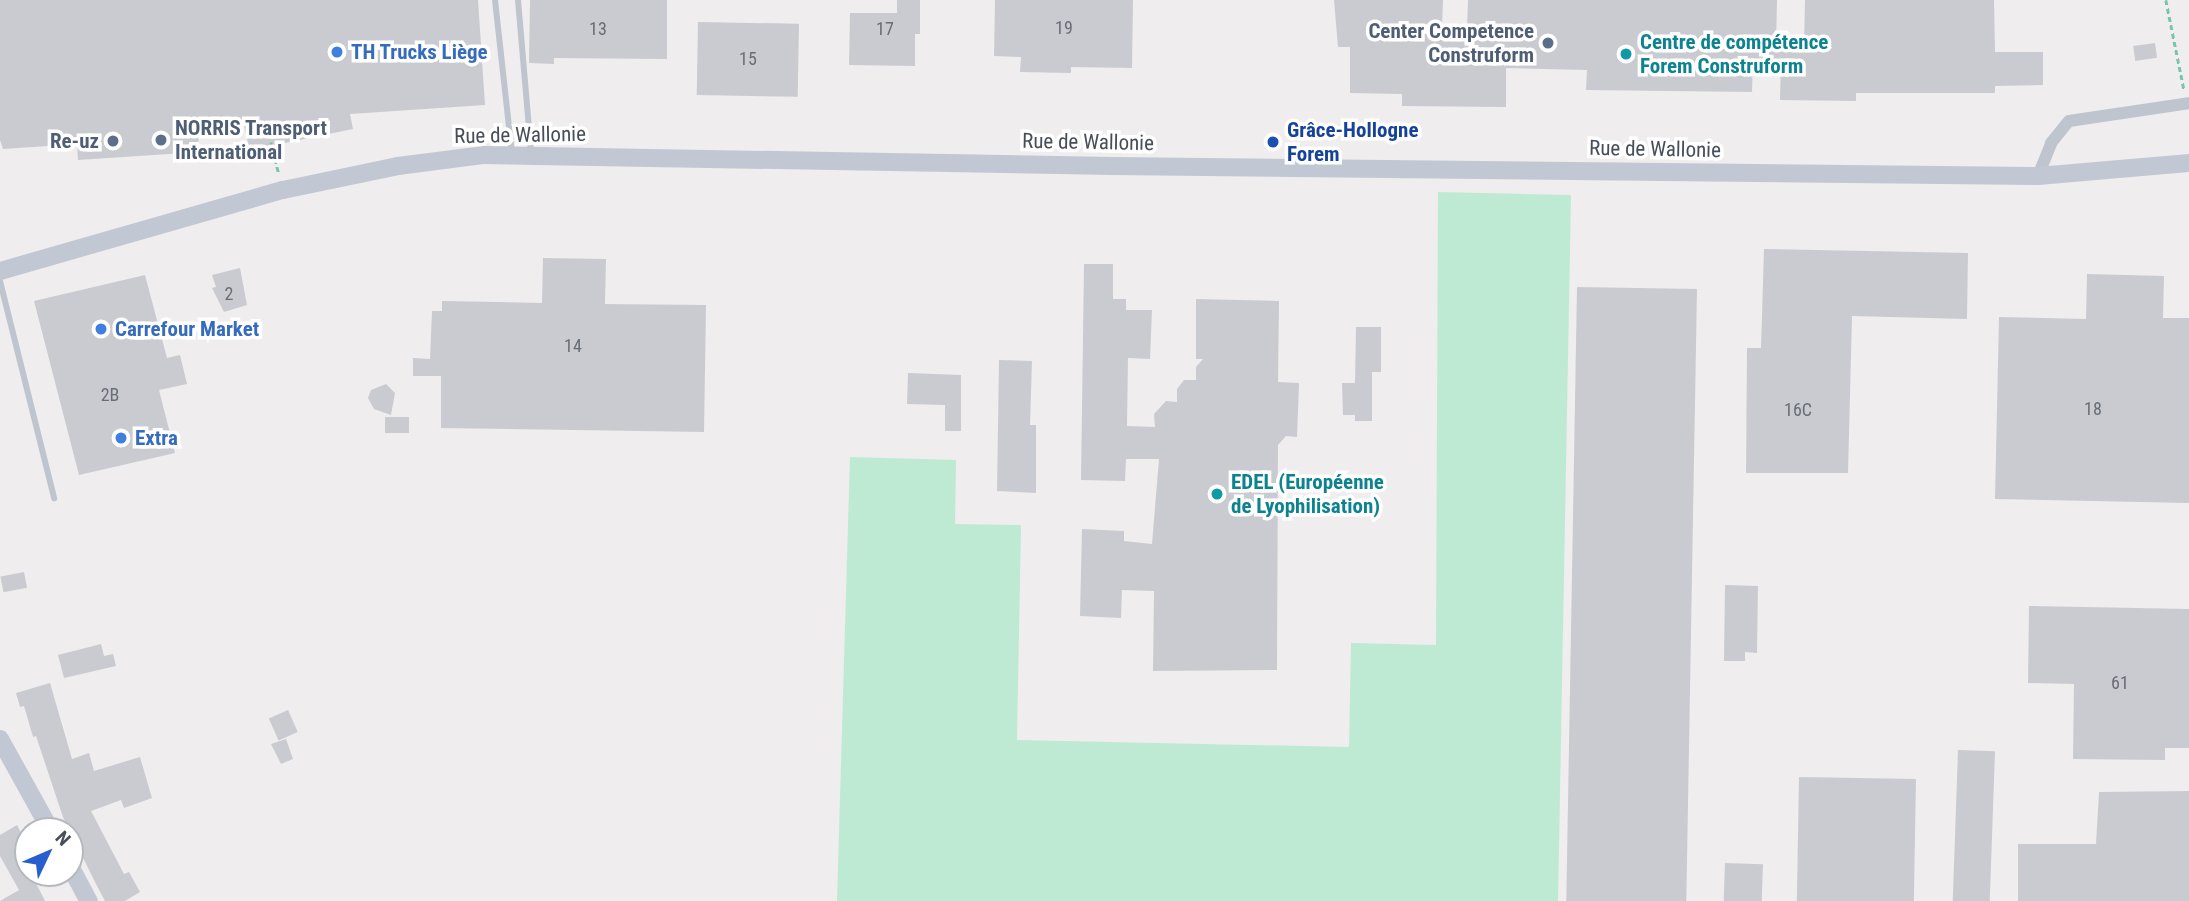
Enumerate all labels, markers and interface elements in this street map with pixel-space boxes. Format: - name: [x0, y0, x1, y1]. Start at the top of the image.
- house number: 19: [1055, 17, 1073, 39]
- house number: 13: [589, 18, 607, 40]
- house number: 17: [876, 18, 894, 40]
- place label: Center Competence Construform: [1368, 18, 1534, 68]
- place label: Centre de compétence Forem Construform: [1640, 29, 1828, 79]
- marker: Center Competence Construform: [1540, 35, 1556, 51]
- place label: TH Trucks Liège: [351, 39, 488, 65]
- marker: TH Trucks Liège: [329, 44, 345, 60]
- marker: Centre de compétence Forem Construform: [1618, 46, 1634, 62]
- house number: 15: [739, 48, 757, 70]
- place label: NORRIS Transport International: [175, 115, 327, 165]
- place label: Grâce-Hollogne Forem: [1287, 117, 1418, 167]
- street label: Rue de Wallonie: [454, 121, 586, 149]
- place label: Re-uz: [50, 128, 99, 154]
- street label: Rue de Wallonie: [1022, 128, 1154, 156]
- marker: NORRIS Transport International: [153, 132, 169, 148]
- marker: Re-uz: [105, 133, 121, 149]
- marker: Grâce-Hollogne Forem: [1265, 134, 1281, 150]
- street label: Rue de Wallonie: [1589, 135, 1721, 163]
- house number: 2: [225, 283, 233, 305]
- place label: Carrefour Market: [115, 316, 259, 342]
- marker: Carrefour Market: [93, 321, 109, 337]
- house number: 14: [564, 335, 582, 357]
- house number: 2B: [101, 384, 119, 406]
- house number: 18: [2084, 398, 2102, 420]
- house number: 16C: [1784, 399, 1812, 421]
- place label: Extra: [135, 425, 178, 451]
- marker: Extra: [113, 430, 129, 446]
- place label: EDEL (Européenne de Lyophilisation): [1231, 469, 1384, 519]
- marker: EDEL (Européenne de Lyophilisation): [1209, 486, 1225, 502]
- house number: 61: [2111, 672, 2129, 694]
- north arrow: [14, 817, 84, 887]
- text: N: [51, 826, 75, 851]

